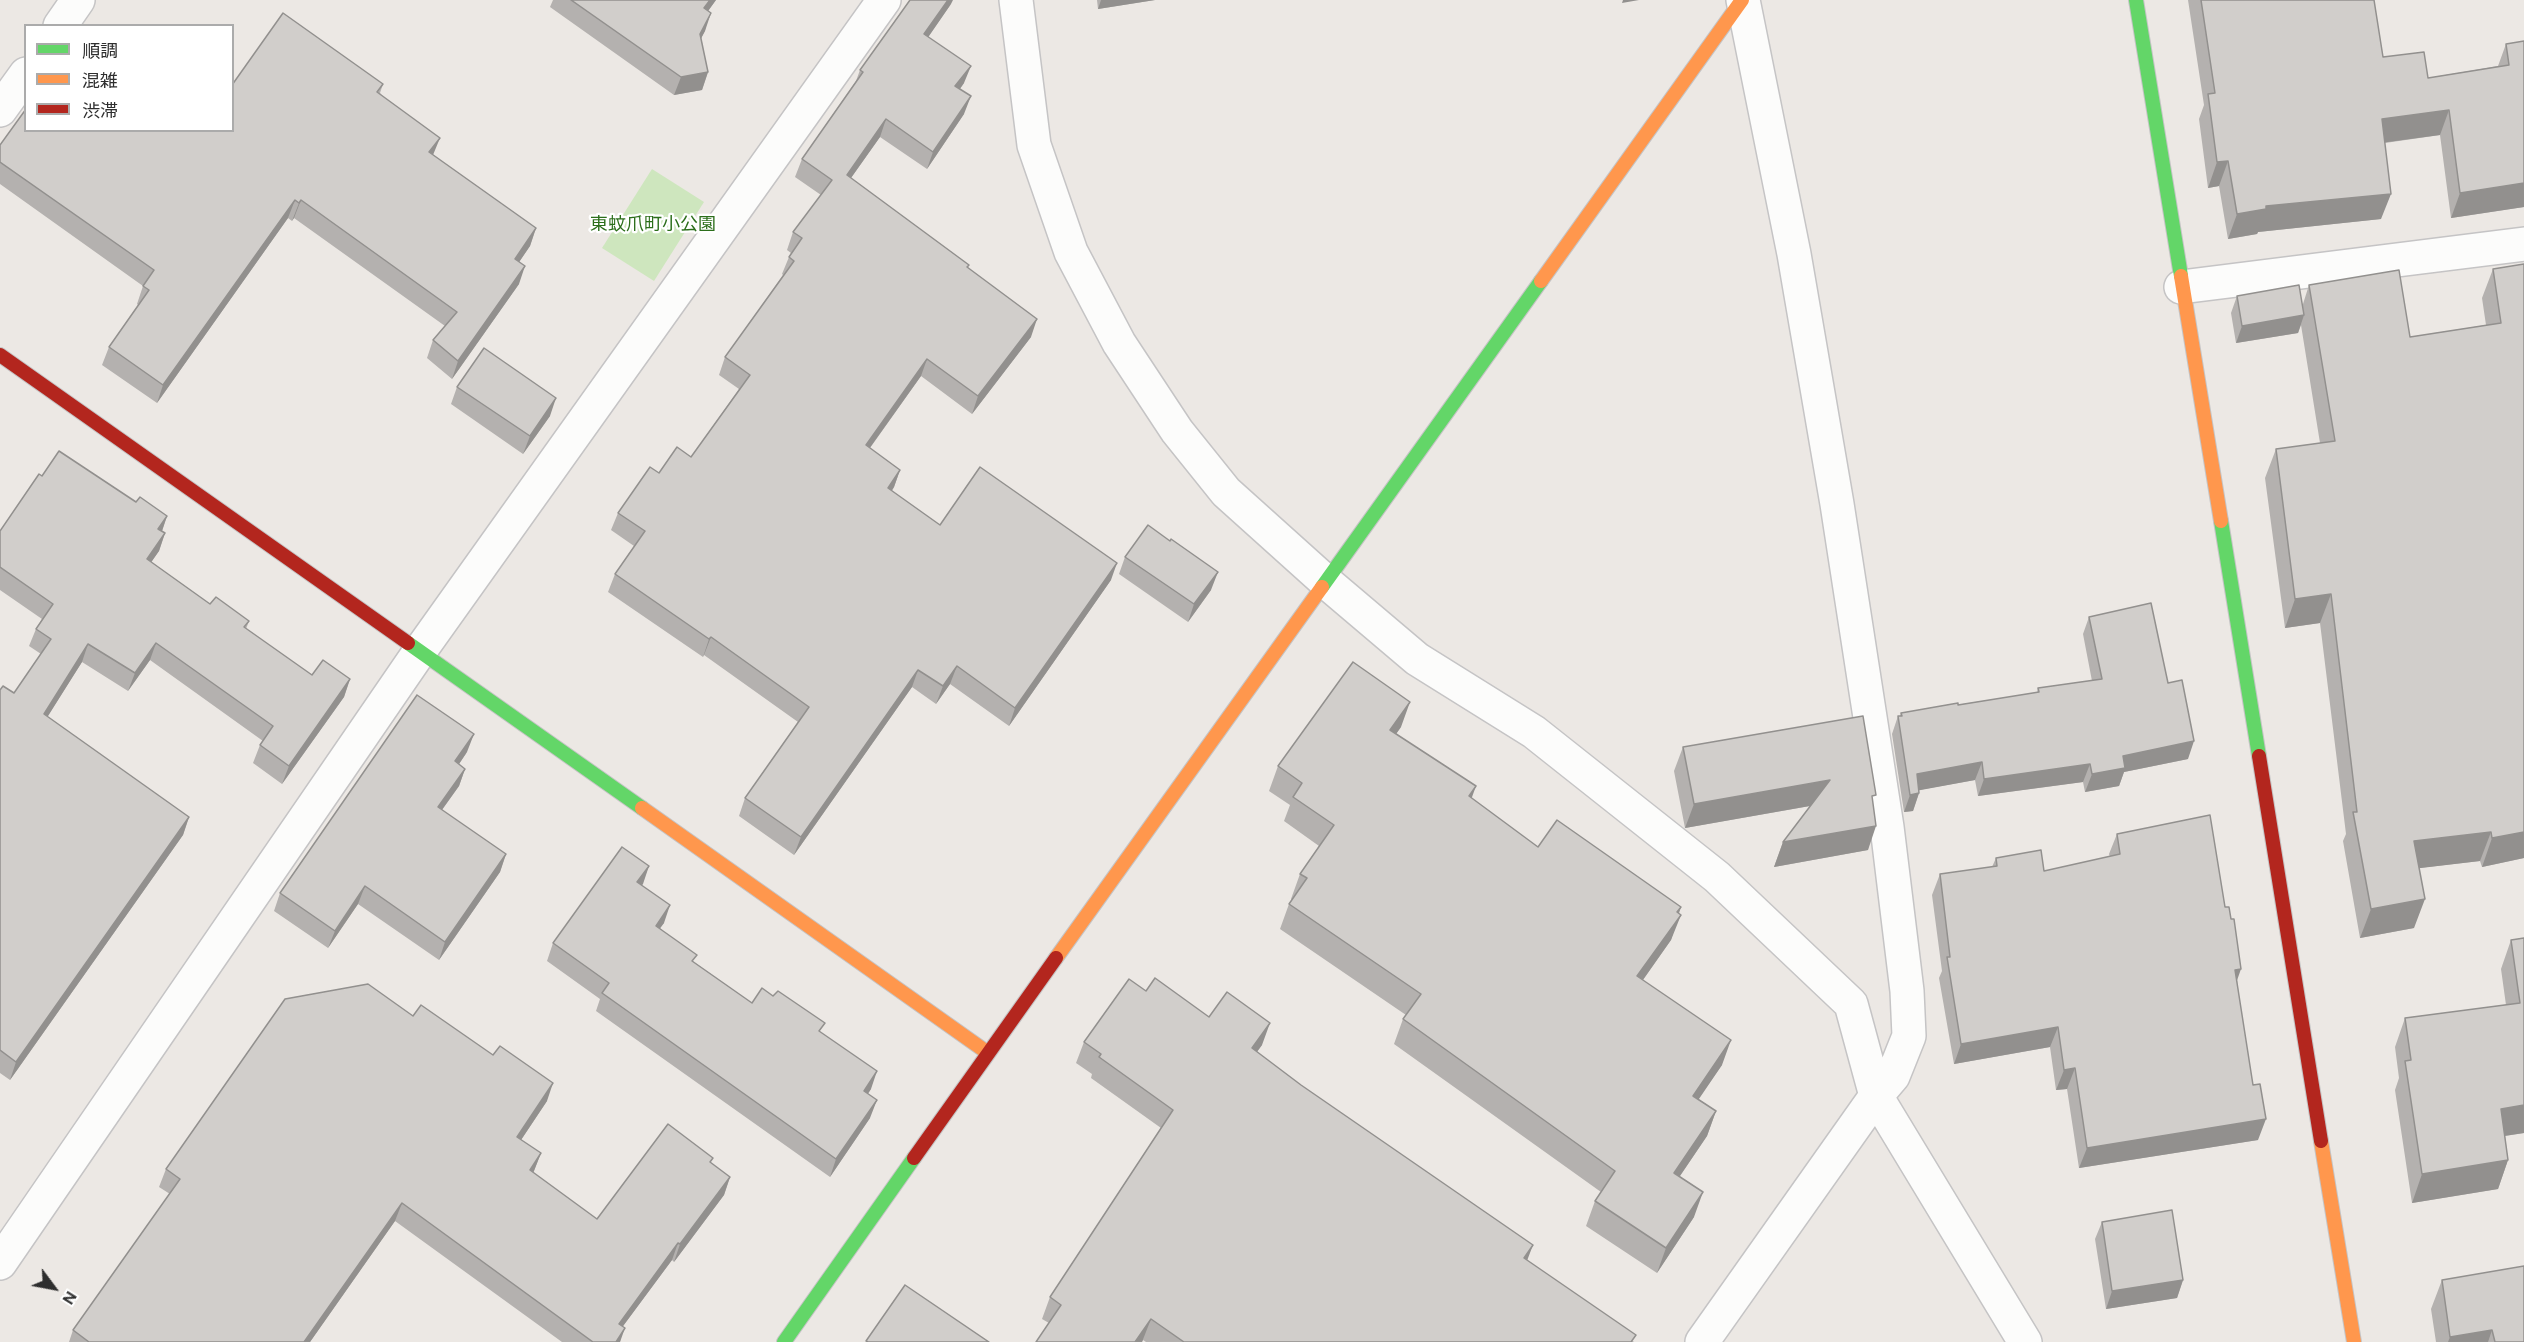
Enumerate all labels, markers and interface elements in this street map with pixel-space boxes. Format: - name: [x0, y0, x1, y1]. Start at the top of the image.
- legend: [24, 24, 234, 132]
- text: 順調: [82, 39, 118, 63]
- text: 混雑: [82, 69, 118, 93]
- text: 渋滞: [82, 99, 118, 123]
- park label: 東蚊爪町小公園: [590, 214, 716, 236]
- north arrow: [24, 1258, 84, 1318]
- text: N: [58, 1287, 82, 1308]

